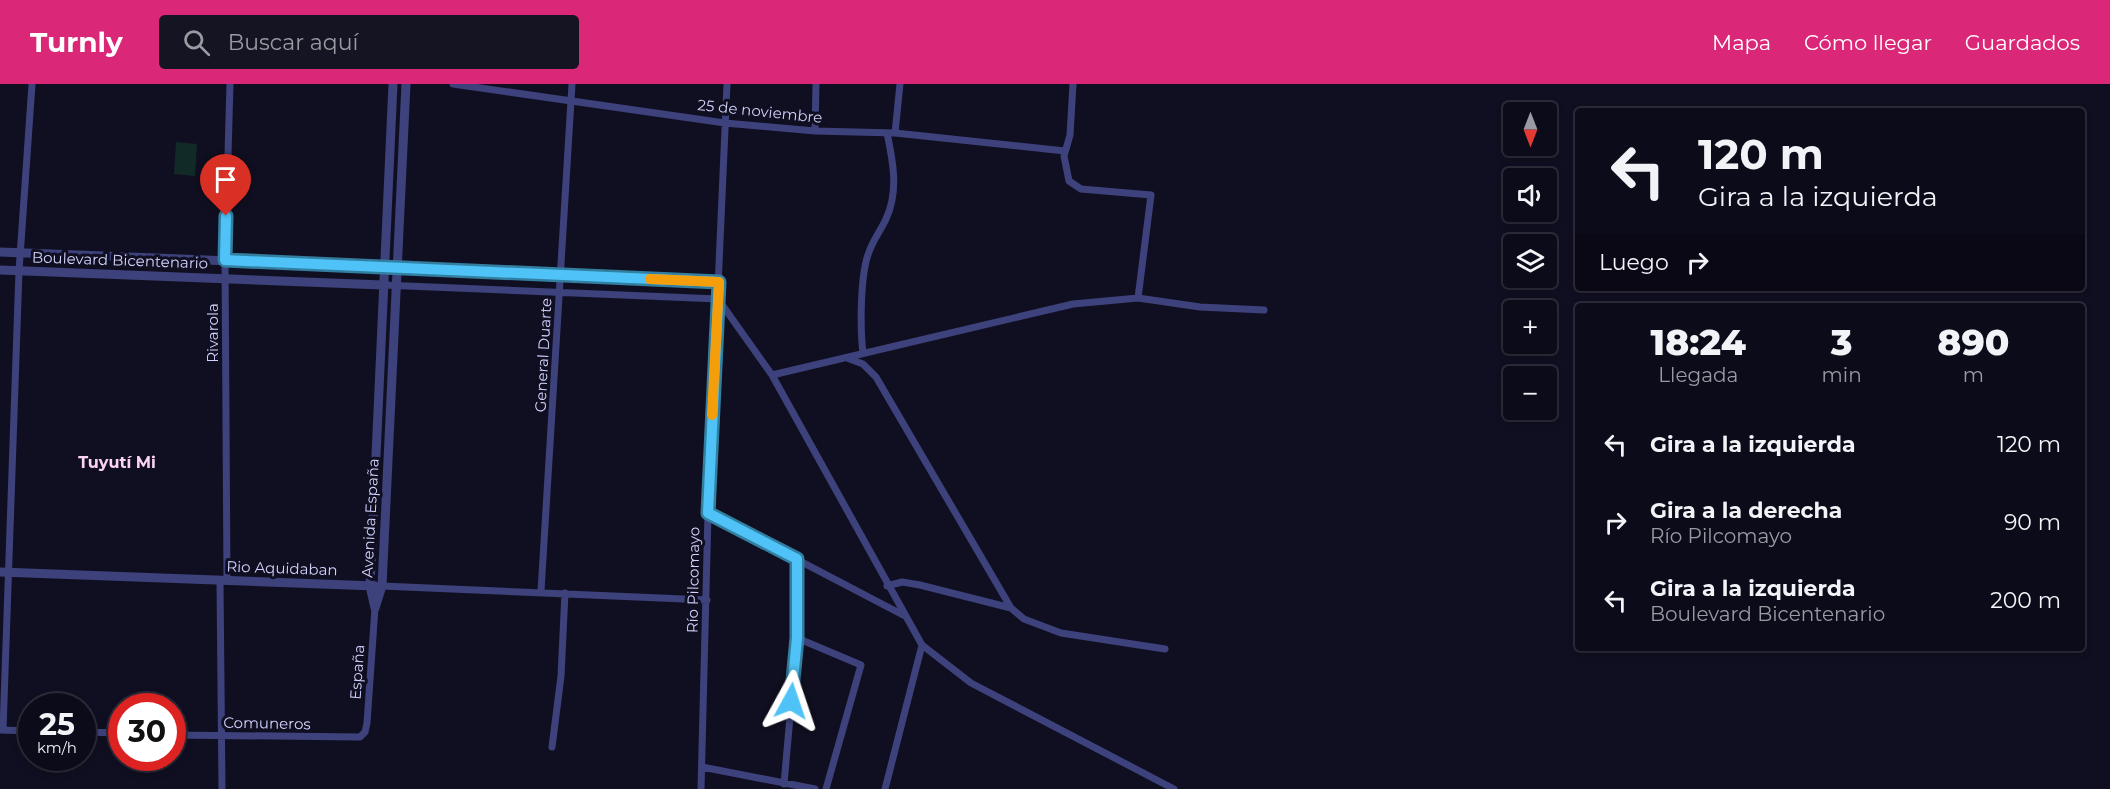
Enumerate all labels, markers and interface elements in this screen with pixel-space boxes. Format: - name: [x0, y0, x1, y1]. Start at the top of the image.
- search box: [159, 15, 579, 69]
- text: Turnly: [30, 25, 123, 59]
- icon: search: [180, 26, 213, 59]
- text: Buscar aquí: [228, 29, 358, 56]
- text: Mapa: [1712, 30, 1771, 55]
- text: Cómo llegar: [1804, 30, 1932, 55]
- text: Guardados: [1965, 30, 2080, 55]
- street label: 25 de noviembre: [697, 95, 823, 127]
- north arrow: [1503, 102, 1557, 156]
- map controls: [1503, 102, 1557, 420]
- text: 120 m: [1698, 128, 1824, 180]
- icon: left: [1599, 132, 1677, 210]
- pin: [200, 154, 251, 216]
- icon: arrive: [209, 163, 242, 196]
- button: sound: [1503, 168, 1557, 222]
- text: Gira a la izquierda: [1698, 180, 1938, 213]
- button: layers: [1503, 234, 1557, 288]
- icon: right: [1681, 246, 1714, 279]
- street label: Boulevard Bicentenario: [32, 247, 208, 273]
- text: Luego: [1599, 249, 1669, 276]
- street label: General Duarte: [531, 297, 555, 413]
- button: +: [1503, 300, 1557, 354]
- street label: Rivarola: [203, 303, 222, 363]
- text: 18:24: [1651, 320, 1746, 364]
- text: 3: [1831, 320, 1853, 364]
- text: 890: [1937, 320, 2009, 364]
- text: Llegada: [1658, 363, 1738, 387]
- text: min: [1822, 363, 1862, 387]
- text: m: [1963, 363, 1984, 387]
- button: −: [1503, 366, 1557, 420]
- icon: left: [1599, 428, 1632, 461]
- text: Gira a la izquierda: [1650, 431, 1856, 458]
- text: 120 m: [1997, 431, 2061, 458]
- district label: Tuyutí Mi: [78, 453, 156, 472]
- street label: Avenida España: [357, 458, 383, 578]
- text: Gira a la derecha: [1650, 497, 1842, 524]
- icon: right: [1599, 506, 1632, 539]
- text: 90 m: [2004, 509, 2061, 536]
- text: Río Pilcomayo: [1650, 524, 1792, 548]
- street label: Río Pilcomayo: [683, 527, 703, 633]
- street label: Rio Aquidaban: [226, 557, 338, 579]
- text: Gira a la izquierda: [1650, 575, 1856, 602]
- icon: left: [1599, 584, 1632, 617]
- text: 200 m: [1990, 587, 2061, 614]
- text: Boulevard Bicentenario: [1650, 602, 1885, 626]
- street label: España: [346, 644, 368, 700]
- position arrow: [759, 669, 823, 733]
- speed limit sign: 30: [108, 693, 186, 771]
- text: 25: [39, 706, 75, 743]
- street label: Comuneros: [223, 713, 311, 733]
- text: km/h: [37, 738, 77, 757]

